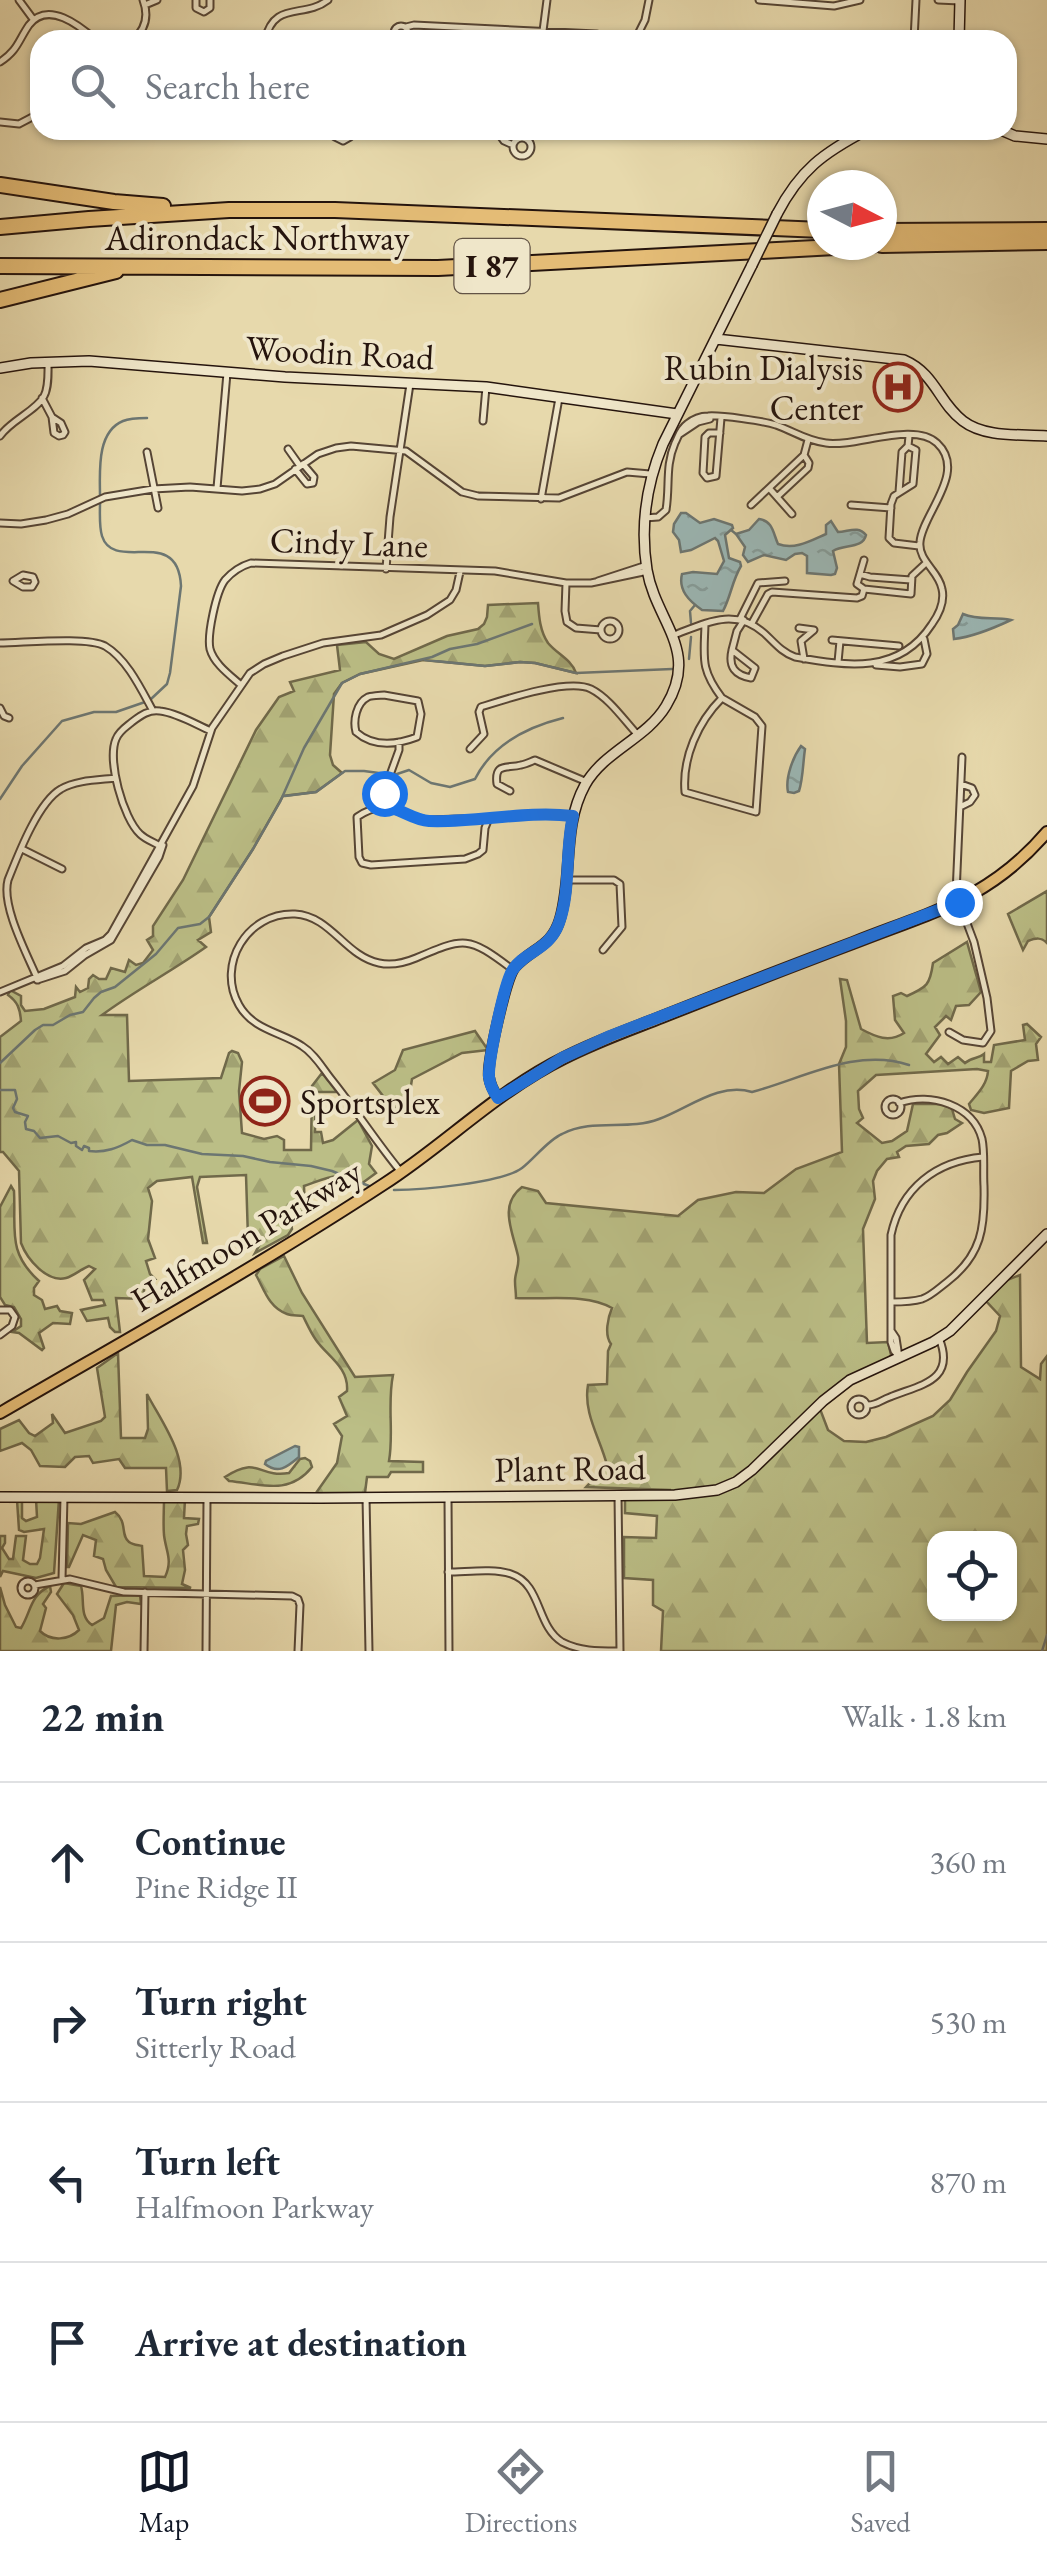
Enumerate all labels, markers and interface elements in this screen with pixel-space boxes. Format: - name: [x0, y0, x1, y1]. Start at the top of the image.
- search box: [30, 30, 1017, 140]
- icon: search: [65, 58, 120, 113]
- text: Search here: [145, 61, 310, 110]
- north arrow: [807, 170, 897, 260]
- street label: Adirondack Northway: [104, 215, 410, 260]
- road number: I 87: [454, 239, 530, 293]
- street label: Woodin Road: [245, 325, 435, 379]
- place label: Rubin Dialysis Center: [664, 345, 863, 430]
- hospital icon: Rubin Dialysis Center: [872, 361, 924, 413]
- street label: Cindy Lane: [269, 517, 429, 567]
- route start: [362, 771, 408, 817]
- route end: [937, 880, 983, 926]
- sports icon: Sportsplex: [239, 1075, 291, 1127]
- place label: Sportsplex: [300, 1079, 440, 1124]
- street label: Halfmoon Parkway: [122, 1148, 370, 1322]
- street label: Plant Road: [494, 1444, 646, 1492]
- map controls: [927, 1531, 1017, 1621]
- button: locate: [927, 1531, 1017, 1621]
- text: 22 min: [40, 1689, 164, 1744]
- text: Walk · 1.8 km: [842, 1695, 1007, 1737]
- text: Continue: [135, 1817, 286, 1866]
- icon: ahead: [40, 1835, 95, 1890]
- text: 360 m: [930, 1841, 1007, 1883]
- text: Pine Ridge II: [135, 1866, 298, 1908]
- text: Turn right: [135, 1977, 307, 2026]
- icon: right: [40, 1995, 95, 2050]
- text: 530 m: [930, 2001, 1007, 2043]
- text: Sitterly Road: [135, 2026, 296, 2068]
- text: Turn left: [135, 2137, 280, 2186]
- icon: left: [40, 2155, 95, 2210]
- text: 870 m: [930, 2161, 1007, 2203]
- text: Halfmoon Parkway: [135, 2186, 374, 2228]
- icon: arrive: [40, 2315, 95, 2370]
- text: Arrive at destination: [135, 2318, 467, 2367]
- tab: Map: [137, 2444, 192, 2540]
- tab: Directions: [465, 2444, 577, 2540]
- tab: Saved: [850, 2444, 910, 2540]

